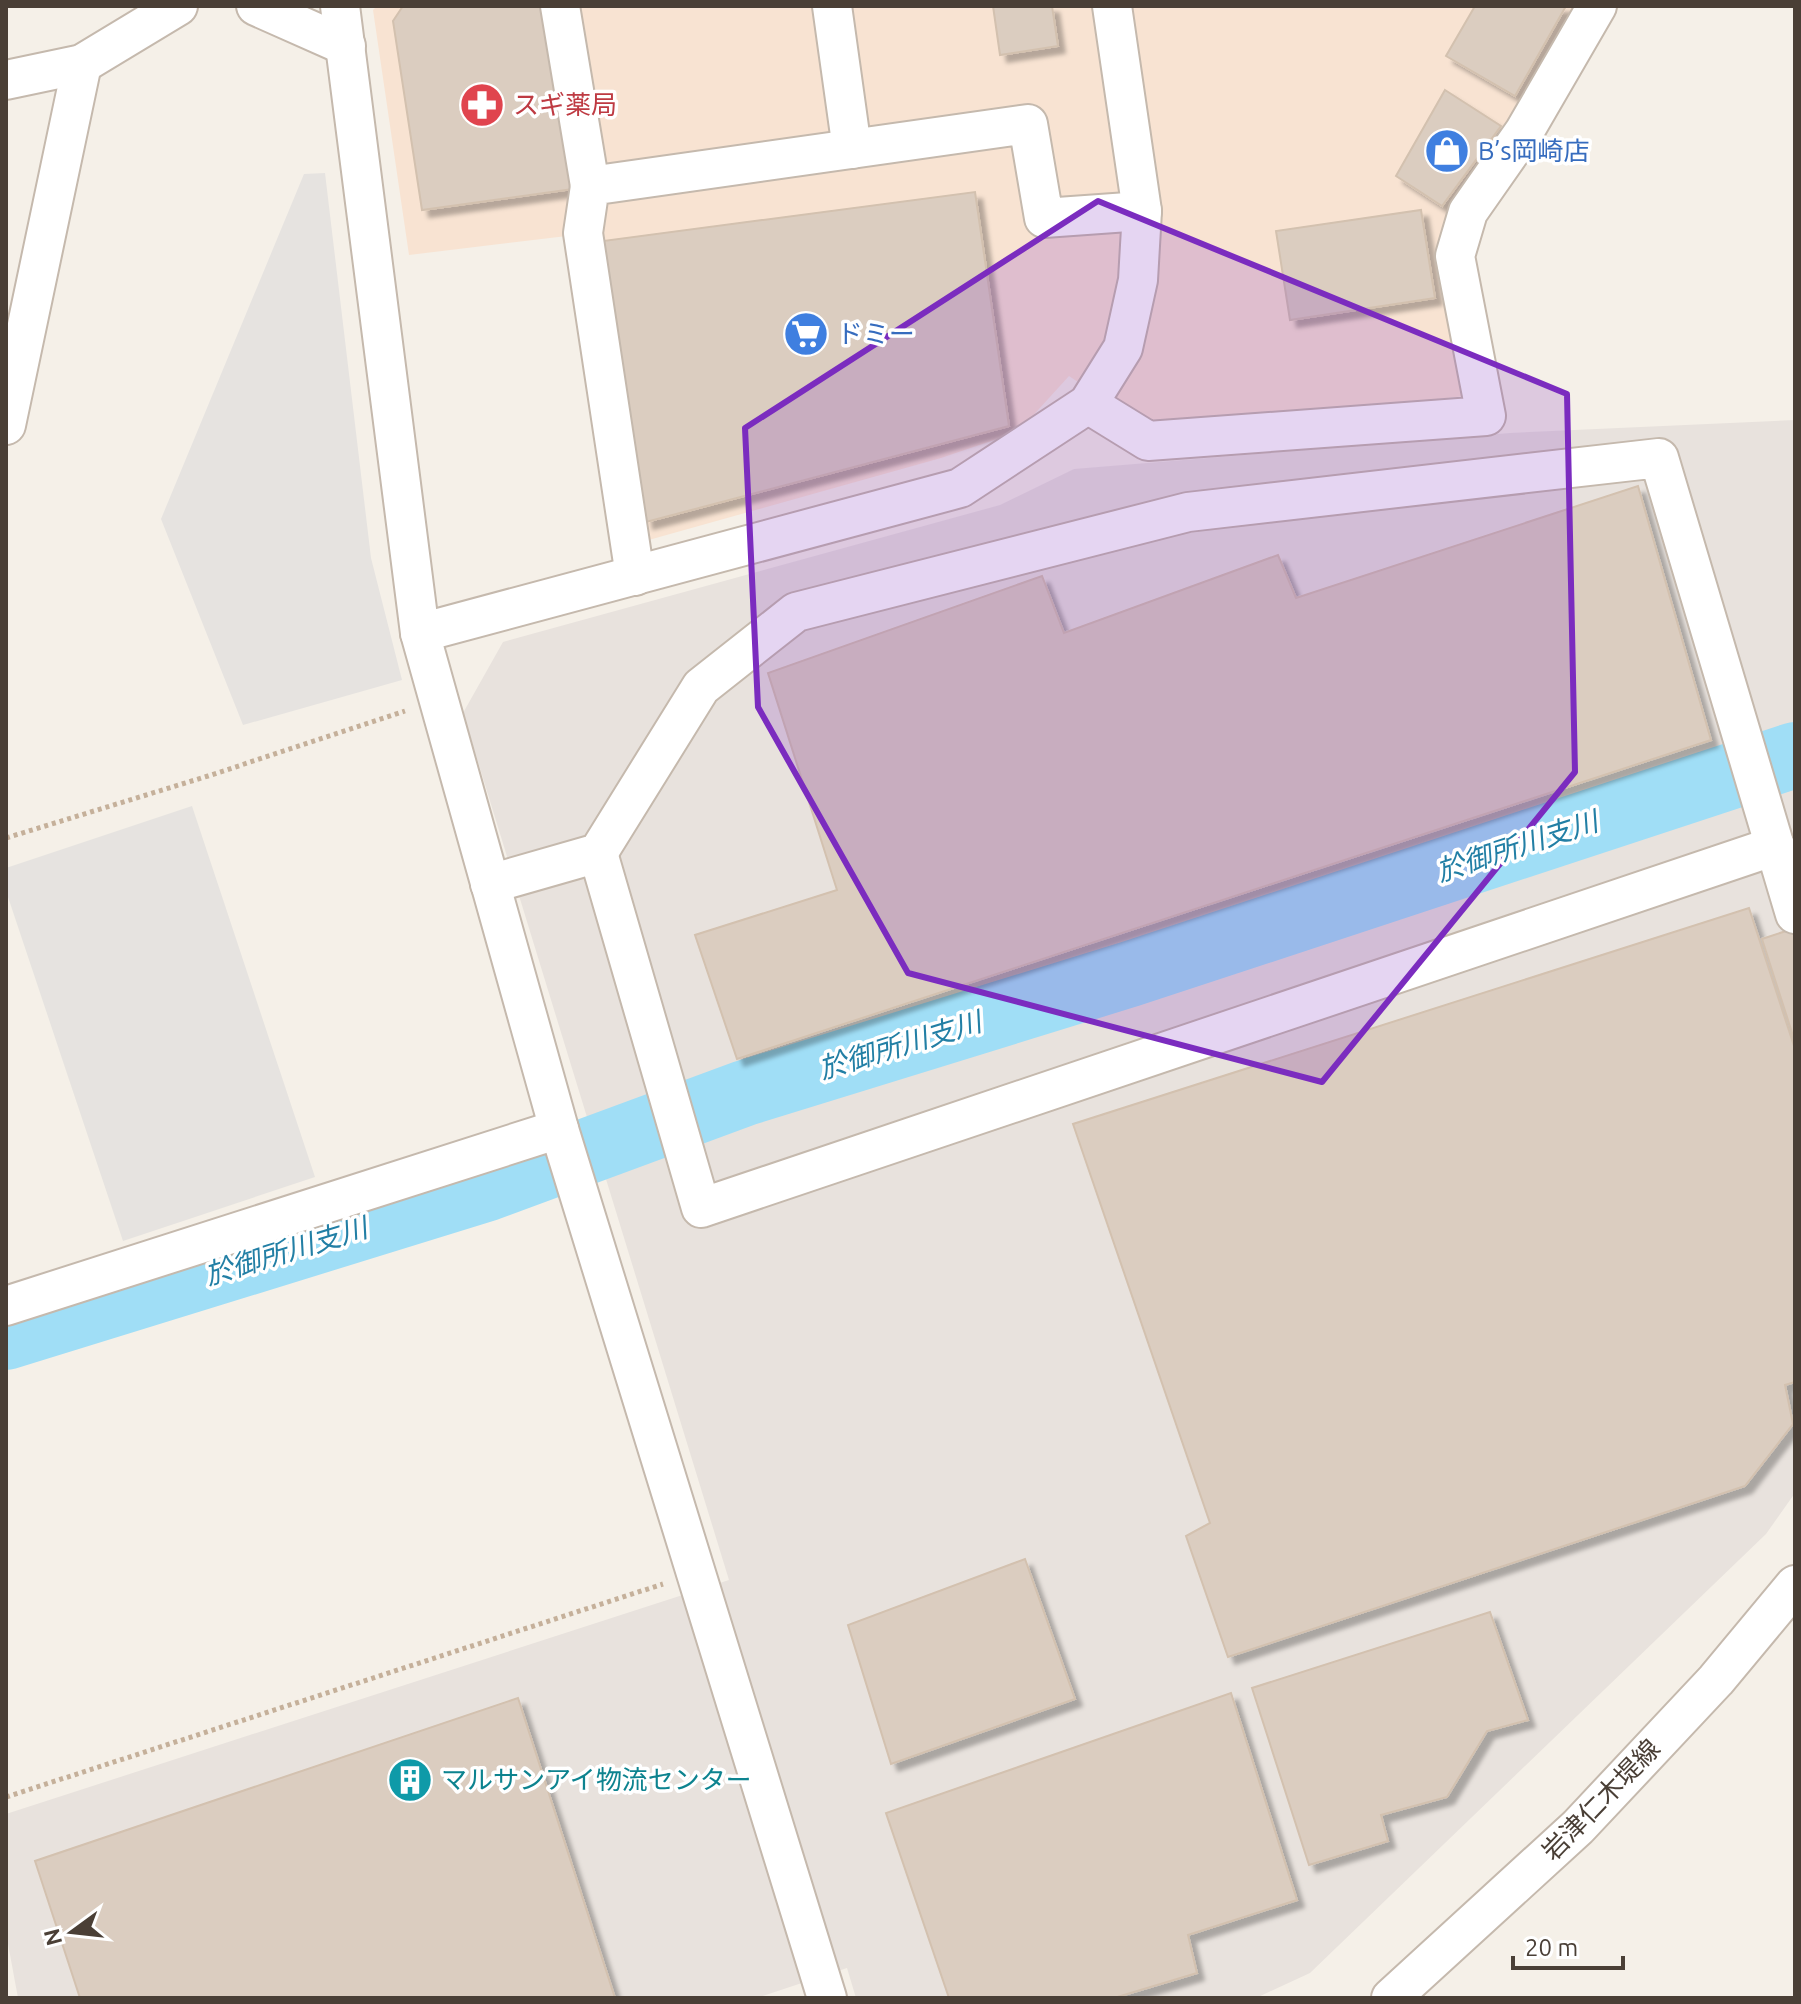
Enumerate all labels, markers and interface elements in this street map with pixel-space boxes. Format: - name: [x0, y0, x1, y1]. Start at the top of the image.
- pharmacy icon: スギ薬局: [458, 81, 506, 129]
- place label: スギ薬局: [513, 90, 617, 119]
- shop icon: B’s岡崎店: [1423, 127, 1471, 175]
- place label: B’s岡崎店: [1478, 136, 1590, 165]
- supermarket icon: ドミー: [782, 310, 830, 358]
- place label: ドミー: [837, 319, 915, 348]
- water label: 於御所川支川: [1432, 804, 1604, 886]
- water label: 於御所川支川: [815, 1004, 988, 1084]
- water label: 於御所川支川: [201, 1210, 374, 1290]
- street label: 岩津仁木堤線: [1536, 1733, 1665, 1866]
- building icon: マルサンアイ物流センター: [386, 1756, 434, 1804]
- place label: マルサンアイ物流センター: [441, 1765, 752, 1794]
- north arrow: [32, 1892, 112, 1972]
- scale bar: [1513, 1920, 1623, 1970]
- text: N: [38, 1926, 66, 1948]
- text: 20 m: [1525, 1934, 1578, 1961]

